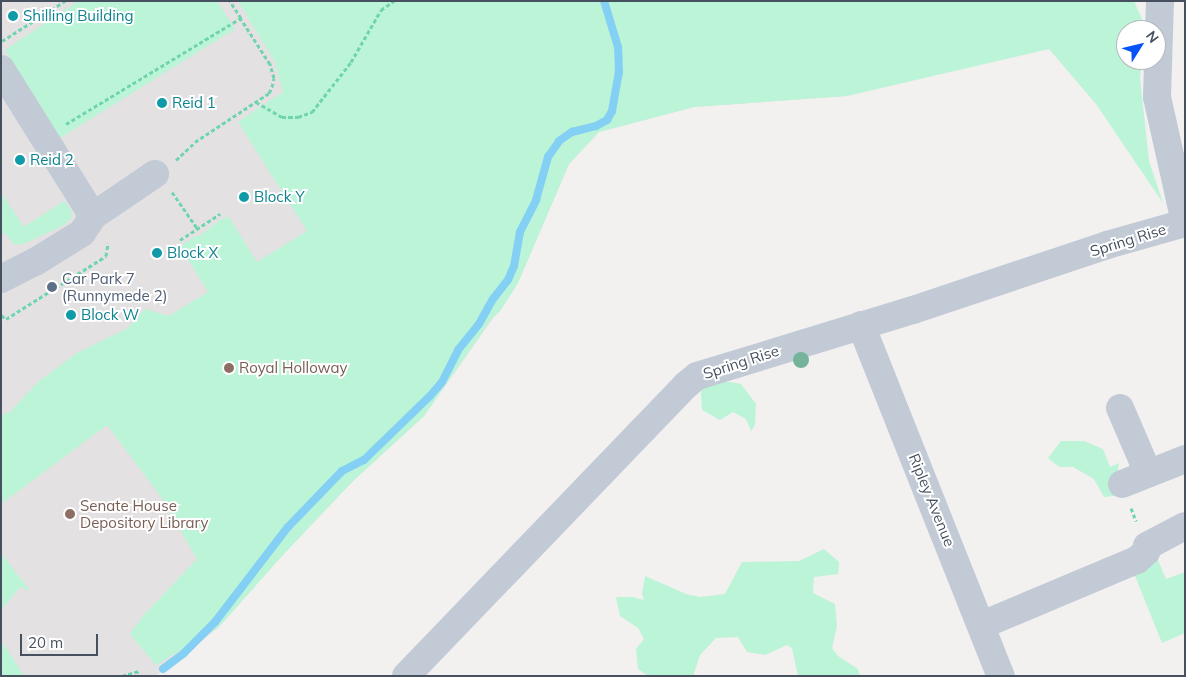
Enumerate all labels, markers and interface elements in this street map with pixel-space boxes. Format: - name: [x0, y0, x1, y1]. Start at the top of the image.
- place label: Shilling Building: [23, 7, 134, 25]
- marker: Shilling Building: [7, 10, 19, 22]
- north arrow: [1116, 20, 1166, 70]
- text: N: [1142, 27, 1163, 46]
- place label: Reid 1: [172, 94, 216, 112]
- marker: Reid 1: [156, 97, 168, 109]
- place label: Reid 2: [30, 151, 74, 169]
- marker: Reid 2: [14, 154, 26, 166]
- place label: Block Y: [254, 188, 305, 206]
- marker: Block Y: [238, 191, 250, 203]
- street label: Spring Rise: [1088, 220, 1168, 260]
- place label: Block X: [167, 244, 218, 262]
- marker: Block X: [151, 247, 163, 259]
- place label: Car Park 7 (Runnymede 2): [62, 269, 167, 304]
- marker: Car Park 7 (Runnymede 2): [46, 281, 58, 293]
- place label: Block W: [81, 306, 139, 324]
- marker: Block W: [65, 309, 77, 321]
- street label: Spring Rise: [701, 341, 781, 383]
- place label: Royal Holloway: [239, 359, 347, 377]
- marker: Royal Holloway: [223, 362, 235, 374]
- street label: Ripley Avenue: [905, 451, 959, 549]
- place label: Senate House Depository Library: [80, 496, 208, 531]
- marker: Senate House Depository Library: [64, 508, 76, 520]
- scale bar: [22, 624, 100, 656]
- text: 20 m: [28, 633, 63, 652]

